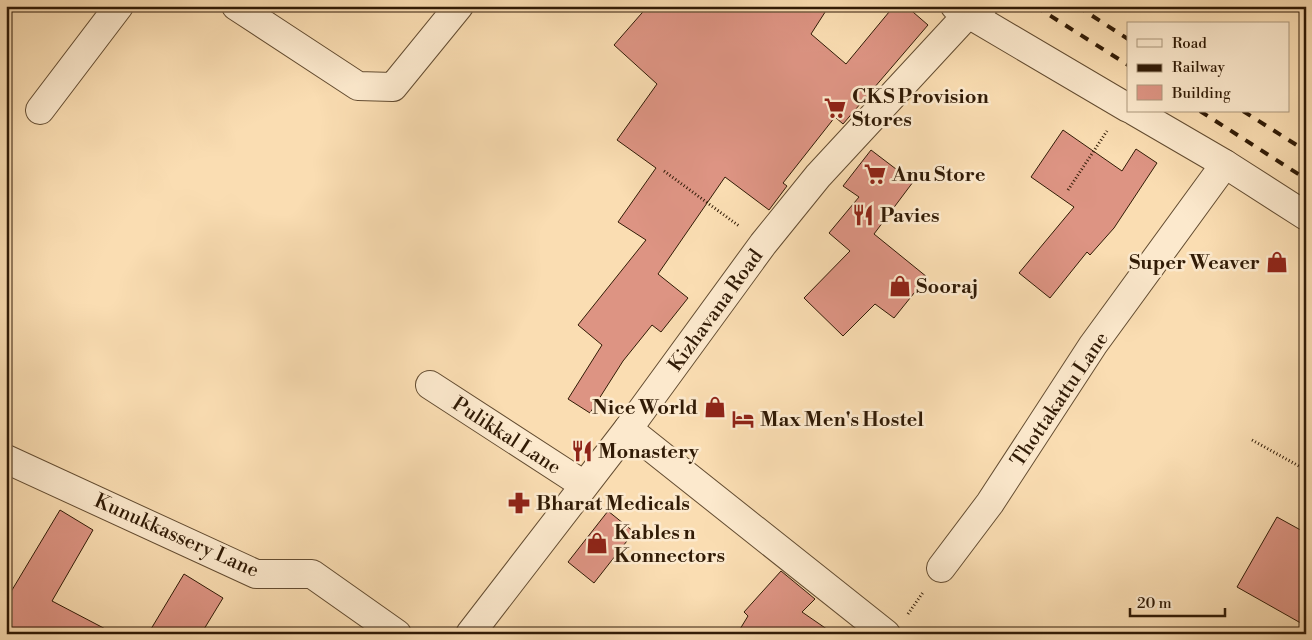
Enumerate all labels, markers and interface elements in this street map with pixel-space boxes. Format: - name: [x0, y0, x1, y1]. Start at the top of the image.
- legend: [1127, 22, 1290, 112]
- text: Road: [1172, 34, 1207, 53]
- text: Railway: [1172, 58, 1226, 77]
- text: Building: [1171, 84, 1231, 103]
- place label: CKS Provision Stores: [852, 85, 989, 133]
- supermarket icon: CKS Provision Stores: [822, 95, 848, 121]
- supermarket icon: Anu Store: [862, 161, 888, 187]
- place label: Anu Store: [891, 163, 986, 188]
- restaurant icon: Pavies: [850, 202, 876, 228]
- place label: Pavies: [880, 204, 939, 229]
- street label: Kizhavana Road: [663, 244, 769, 377]
- shop icon: Super Weaver: [1264, 249, 1290, 275]
- place label: Super Weaver: [1129, 251, 1260, 276]
- shop icon: Sooraj: [887, 273, 913, 299]
- place label: Sooraj: [916, 275, 978, 300]
- street label: Thottakattu Lane: [1006, 328, 1115, 472]
- street label: Pulikkal Lane: [447, 392, 565, 481]
- shop icon: Nice World: [702, 394, 728, 420]
- place label: Nice World: [592, 396, 698, 421]
- hotel icon: Max Men's Hostel: [730, 406, 756, 432]
- place label: Max Men's Hostel: [760, 408, 924, 433]
- restaurant icon: Monastery: [569, 438, 595, 464]
- place label: Monastery: [598, 440, 700, 465]
- street label: Kunukkassery Lane: [90, 489, 263, 584]
- pharmacy icon: Bharat Medicals: [506, 490, 532, 516]
- place label: Bharat Medicals: [536, 492, 690, 517]
- place label: Kables n Konnectors: [614, 521, 725, 569]
- shop icon: Kables n Konnectors: [584, 530, 610, 556]
- scale bar: [1130, 585, 1224, 617]
- text: 20 m: [1137, 594, 1172, 613]

